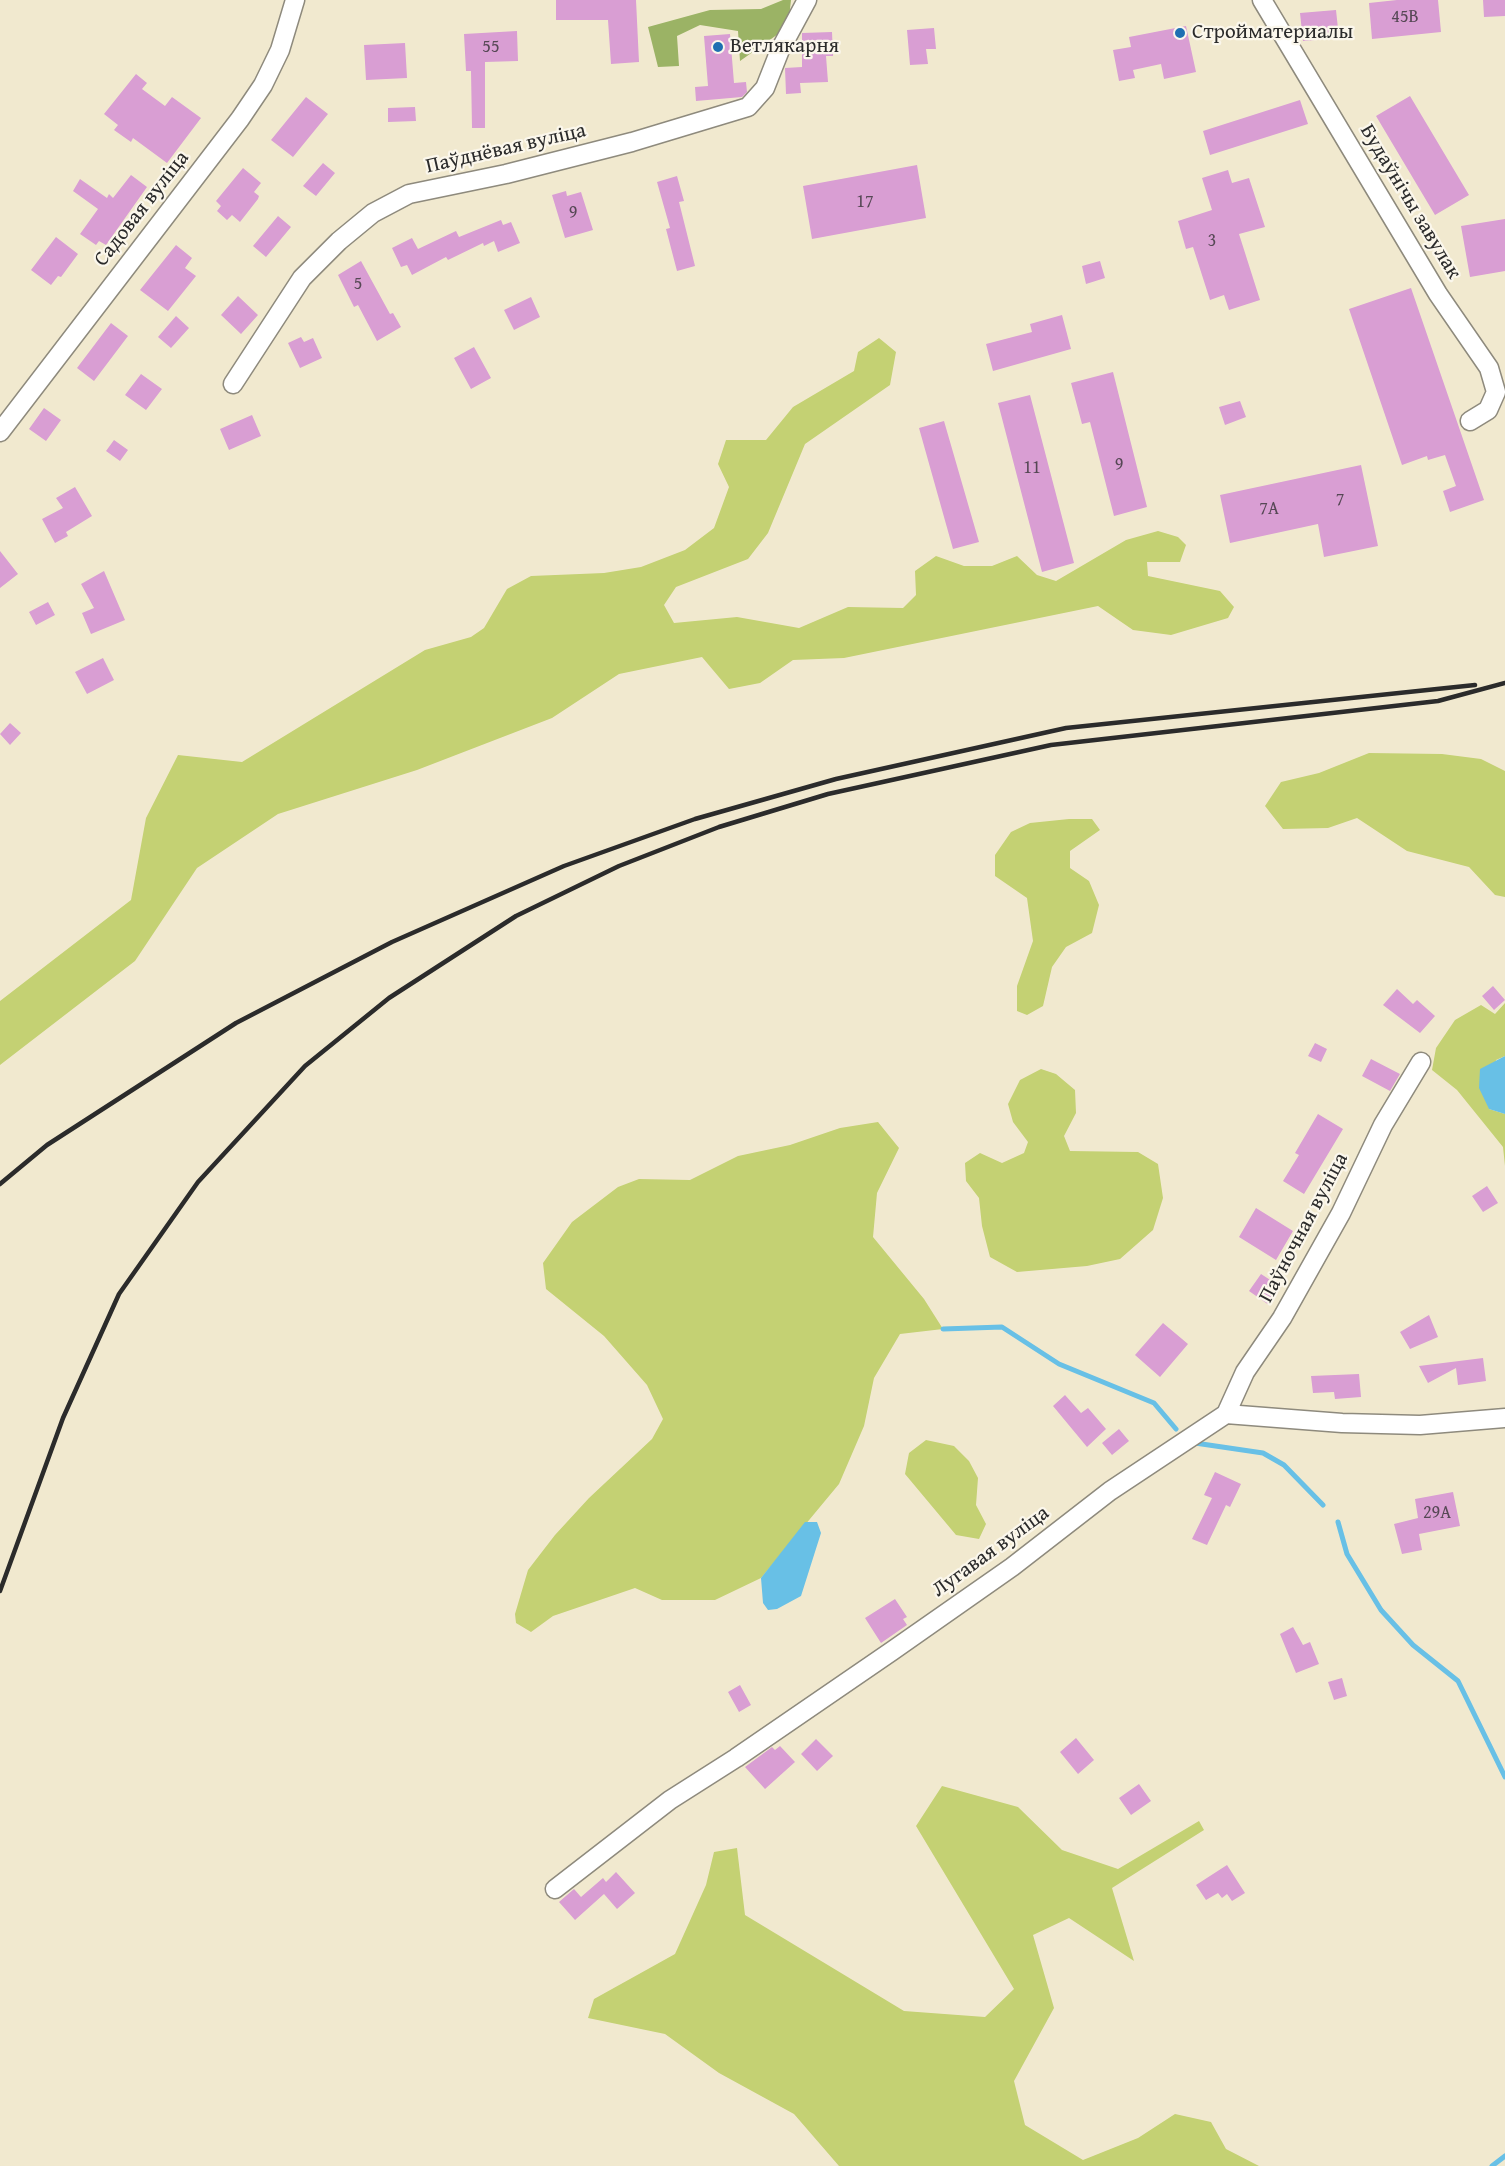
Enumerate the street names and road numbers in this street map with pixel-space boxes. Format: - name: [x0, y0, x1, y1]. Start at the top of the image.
- street label: Паўднёвая вуліца: [424, 118, 588, 180]
- street label: Будаўнічы завулак: [1354, 120, 1466, 284]
- street label: Садовая вуліца: [89, 146, 195, 272]
- street label: Паўночная вуліца: [1254, 1149, 1354, 1307]
- street label: Лугавая вуліца: [927, 1501, 1055, 1603]

